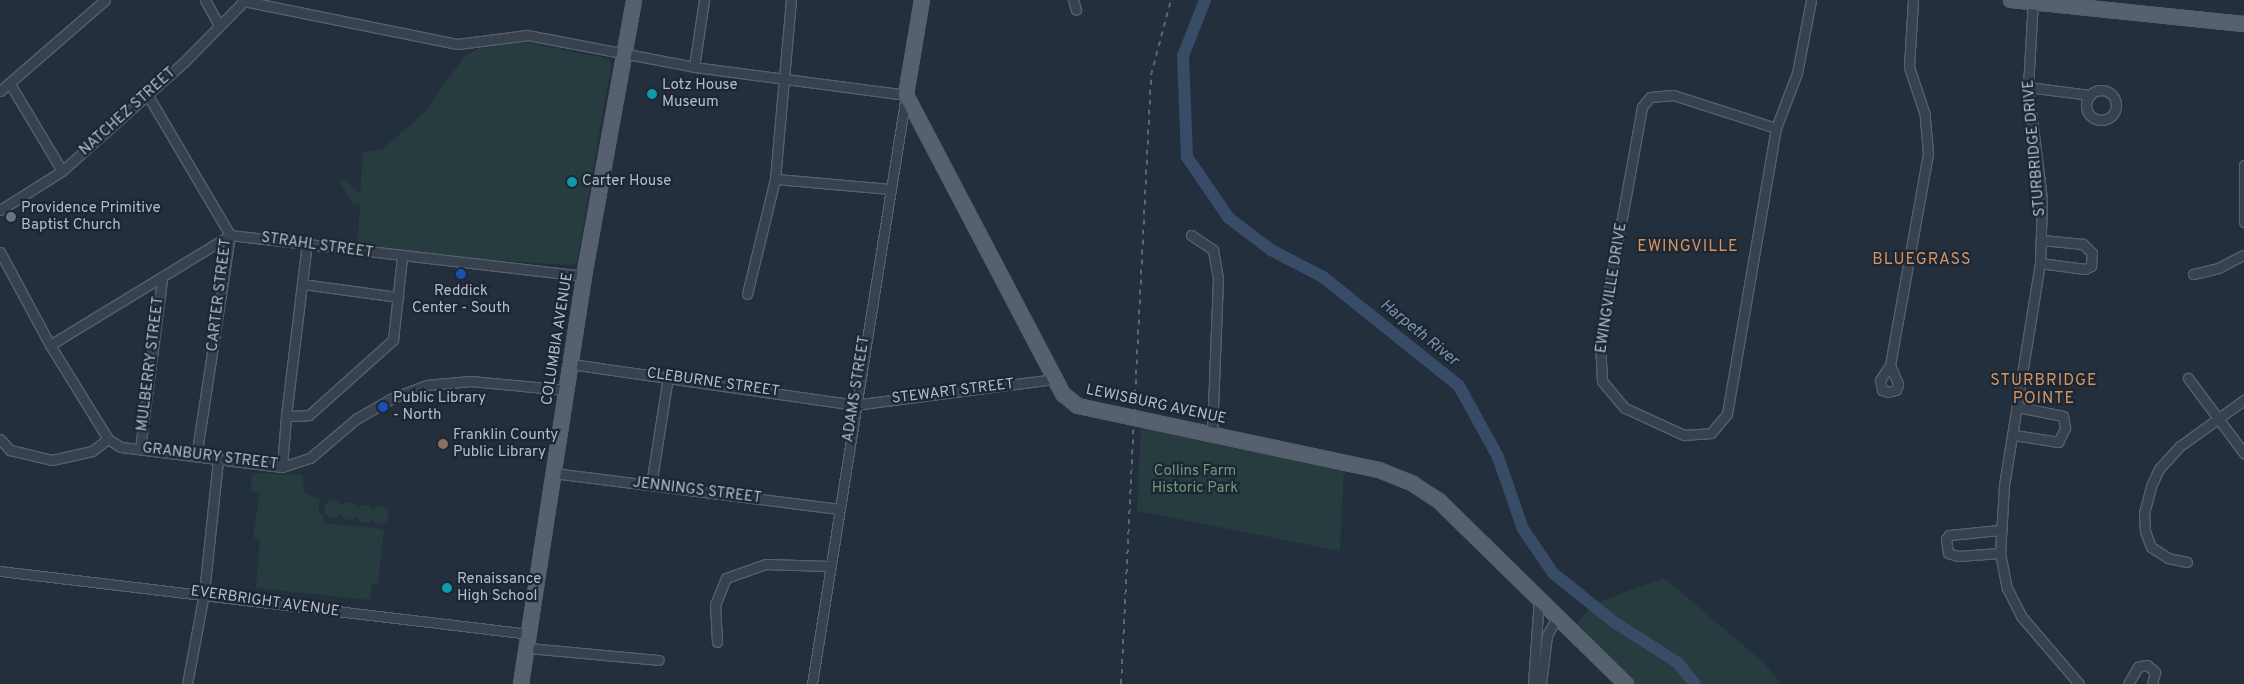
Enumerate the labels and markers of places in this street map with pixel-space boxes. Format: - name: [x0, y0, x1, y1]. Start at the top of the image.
- place label: Lotz House Museum: [662, 76, 738, 111]
- marker: Lotz House Museum: [646, 88, 658, 100]
- place label: Carter House: [582, 173, 671, 191]
- marker: Carter House: [566, 176, 578, 188]
- place label: Providence Primitive Baptist Church: [21, 199, 161, 234]
- marker: Providence Primitive Baptist Church: [5, 211, 17, 223]
- marker: Reddick Center - South: [455, 268, 467, 280]
- place label: Reddick Center - South: [412, 282, 510, 317]
- place label: Public Library - North: [393, 389, 486, 424]
- marker: Public Library - North: [377, 401, 389, 413]
- place label: Franklin County Public Library: [453, 426, 558, 461]
- marker: Franklin County Public Library: [437, 438, 449, 450]
- place label: Renaissance High School: [457, 570, 541, 605]
- marker: Renaissance High School: [441, 582, 453, 594]

